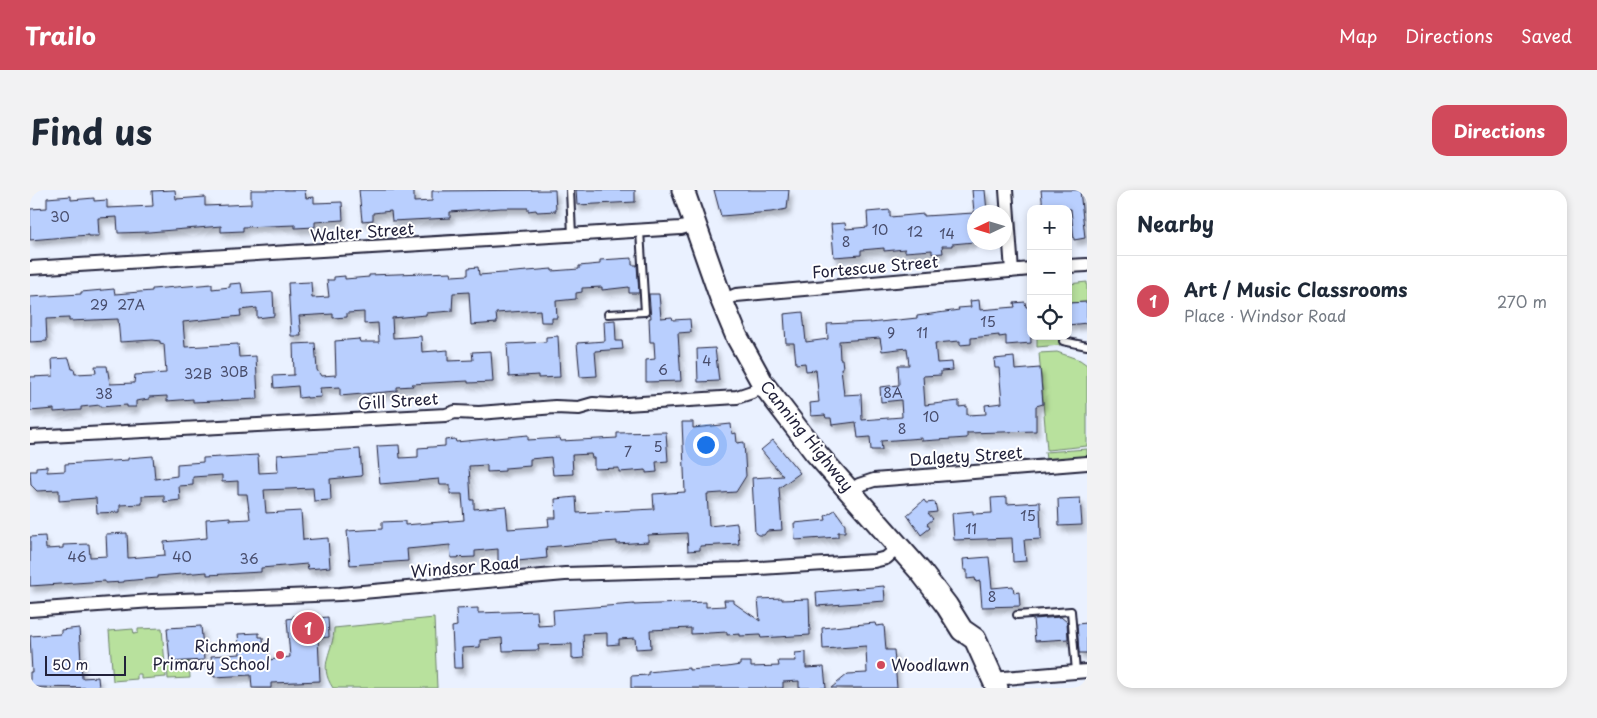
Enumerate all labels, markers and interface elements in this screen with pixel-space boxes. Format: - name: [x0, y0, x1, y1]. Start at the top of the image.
- text: Trailo: [25, 17, 96, 53]
- text: Map: [1339, 22, 1377, 49]
- text: Directions: [1405, 22, 1493, 49]
- text: Saved: [1521, 22, 1572, 49]
- text: Find us: [30, 104, 152, 157]
- button: Directions: [1432, 105, 1567, 156]
- north arrow: [967, 205, 1012, 250]
- map controls: [1027, 205, 1072, 340]
- button: +: [1027, 205, 1072, 250]
- house number: 30: [50, 206, 70, 227]
- text: Nearby: [1137, 207, 1214, 239]
- street label: Walter Street: [309, 215, 415, 247]
- house number: 10: [872, 219, 888, 240]
- house number: 12: [907, 221, 923, 242]
- house number: 14: [939, 223, 955, 244]
- house number: 8: [842, 231, 850, 252]
- street label: Fortescue Street: [811, 248, 940, 283]
- button: −: [1027, 250, 1072, 295]
- text: Art / Music Classrooms: [1184, 275, 1408, 303]
- text: 1: [1149, 289, 1157, 313]
- text: 270 m: [1497, 289, 1547, 313]
- house number: 29: [90, 294, 108, 315]
- house number: 27A: [117, 294, 145, 315]
- button: locate: [1027, 295, 1072, 340]
- text: Place · Windsor Road: [1184, 303, 1346, 327]
- house number: 15: [980, 311, 996, 332]
- house number: 9: [887, 322, 895, 343]
- house number: 11: [916, 322, 928, 343]
- house number: 4: [702, 350, 712, 371]
- house number: 6: [658, 359, 668, 380]
- house number: 30B: [220, 361, 248, 382]
- house number: 32B: [184, 363, 212, 384]
- street label: Canning Highway: [755, 375, 860, 496]
- house number: 8A: [883, 382, 903, 403]
- house number: 38: [95, 383, 113, 404]
- street label: Gill Street: [357, 385, 439, 415]
- house number: 10: [923, 406, 939, 427]
- house number: 8: [898, 418, 906, 439]
- your location: [693, 432, 719, 458]
- house number: 5: [653, 436, 663, 457]
- street label: Dalgety Street: [909, 439, 1024, 471]
- house number: 7: [624, 441, 632, 462]
- house number: 15: [1020, 505, 1036, 526]
- house number: 11: [965, 518, 977, 539]
- house number: 46: [67, 546, 87, 567]
- house number: 40: [172, 546, 192, 567]
- house number: 36: [239, 548, 259, 569]
- street label: Windsor Road: [409, 549, 520, 583]
- house number: 8: [988, 586, 996, 607]
- pin: 1: [292, 609, 324, 647]
- place label: Richmond Primary School: [152, 633, 270, 675]
- marker: Richmond Primary School: [274, 649, 286, 661]
- place label: Woodlawn: [891, 652, 969, 676]
- scale bar: [45, 653, 126, 676]
- text: 50 m: [52, 654, 88, 675]
- marker: Woodlawn: [875, 659, 887, 671]

